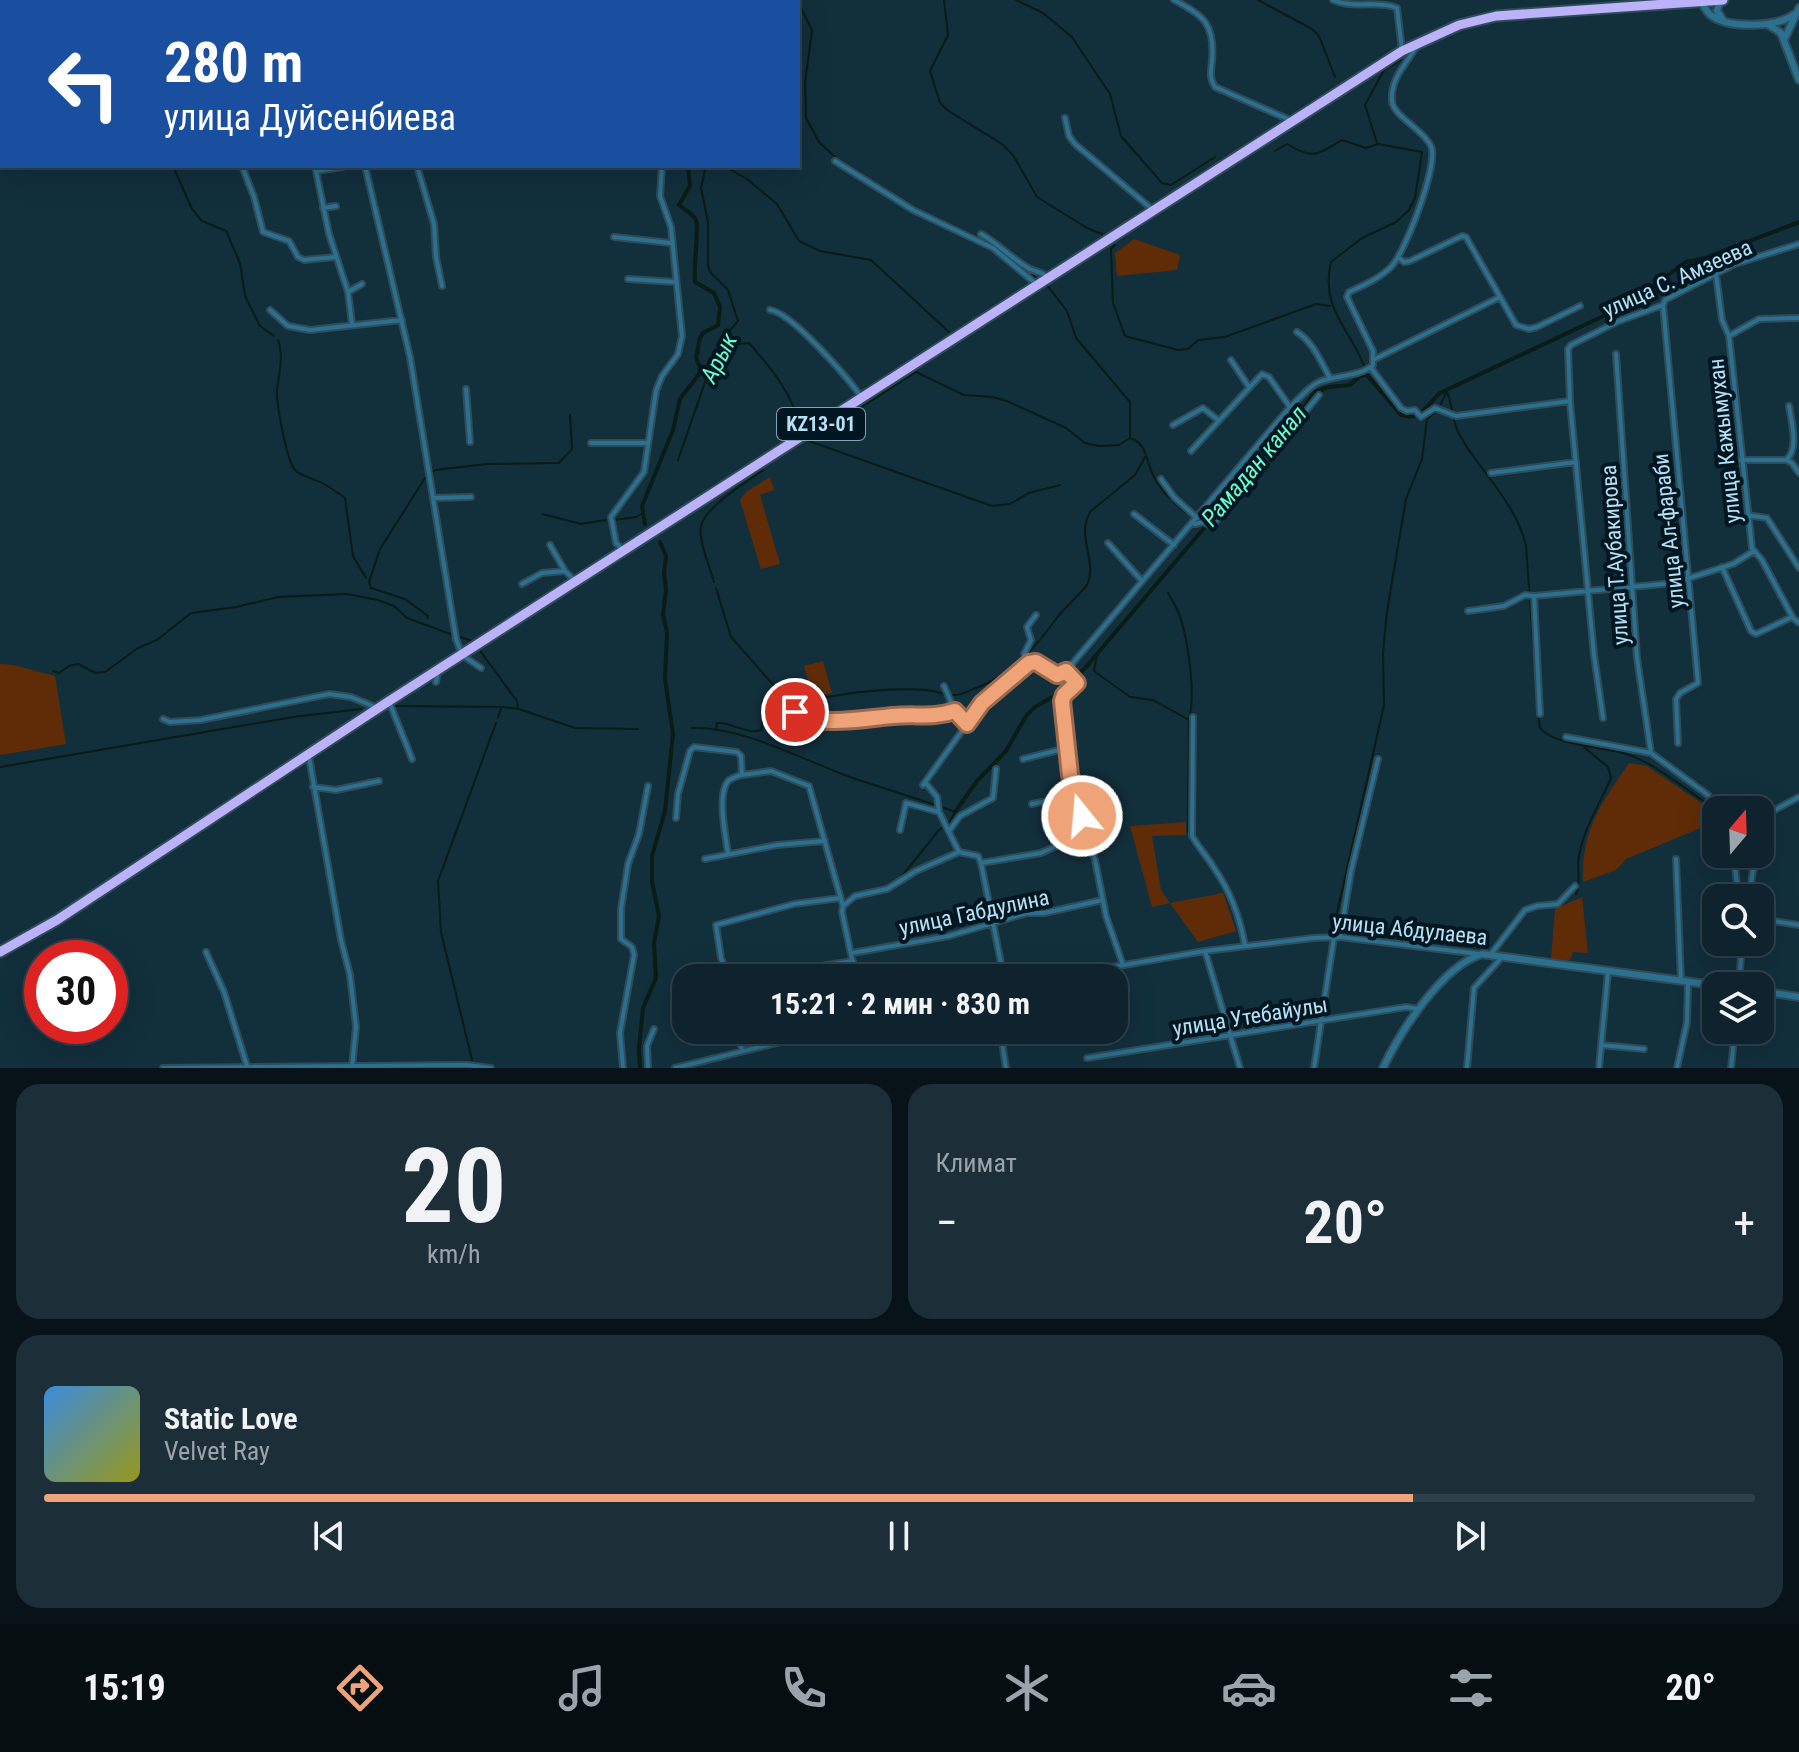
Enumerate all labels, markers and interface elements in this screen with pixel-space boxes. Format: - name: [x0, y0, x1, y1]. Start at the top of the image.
- text: 280 m: [164, 30, 303, 96]
- icon: left: [32, 32, 136, 136]
- text: улица Дуйсенбиева: [164, 97, 456, 139]
- street label: улица С. Амзеева: [1599, 234, 1756, 323]
- water label: Арык: [694, 328, 744, 388]
- street label: улица Кажымухан: [1703, 357, 1746, 525]
- water label: Рамадан канал: [1196, 400, 1312, 532]
- road number: KZ13-01: [777, 408, 865, 440]
- street label: улица Ал-фараби: [1648, 452, 1689, 609]
- street label: улица Т.Аубакирова: [1596, 464, 1633, 646]
- pin: [761, 678, 829, 746]
- icon: arrive: [773, 690, 817, 734]
- position arrow: [1040, 774, 1124, 858]
- north arrow: [1702, 796, 1774, 868]
- map controls: [1702, 796, 1774, 1044]
- street label: улица Габдулина: [897, 884, 1051, 941]
- button: search: [1702, 884, 1774, 956]
- street label: улица Абдулаева: [1331, 909, 1489, 950]
- speed limit sign: 30: [24, 940, 128, 1044]
- button: layers: [1702, 972, 1774, 1044]
- text: 15:21 · 2 мин · 830 m: [770, 986, 1030, 1021]
- street label: улица Утебайулы: [1171, 992, 1329, 1041]
- text: 20: [401, 1126, 506, 1247]
- text: Климат: [936, 1148, 1017, 1178]
- text: 20°: [1303, 1187, 1387, 1258]
- text: −: [936, 1197, 958, 1249]
- text: +: [1733, 1197, 1755, 1249]
- text: km/h: [427, 1239, 481, 1269]
- text: Static Love: [164, 1401, 298, 1436]
- text: Velvet Ray: [164, 1436, 270, 1466]
- icon: previous: [307, 1514, 351, 1558]
- icon: pause: [877, 1514, 921, 1558]
- icon: next: [1448, 1514, 1492, 1558]
- icon: directions: [332, 1660, 388, 1716]
- icon: music: [554, 1660, 610, 1716]
- icon: phone: [776, 1660, 832, 1716]
- icon: climate: [999, 1660, 1055, 1716]
- icon: car: [1221, 1660, 1277, 1716]
- icon: filters: [1443, 1660, 1499, 1716]
- text: 15:19: [83, 1667, 166, 1709]
- text: 20°: [1665, 1667, 1716, 1709]

